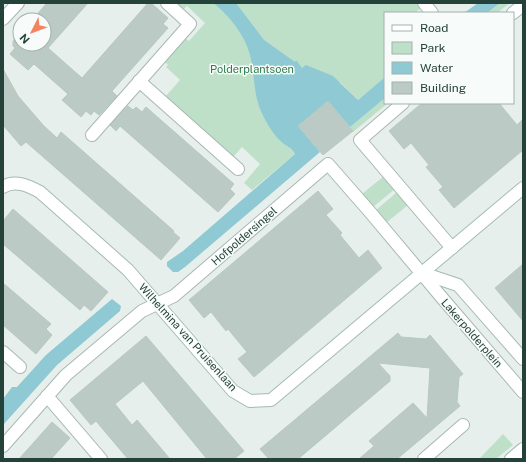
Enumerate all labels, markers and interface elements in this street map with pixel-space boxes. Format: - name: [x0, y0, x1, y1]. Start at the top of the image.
- north arrow: [12, 12, 52, 52]
- legend: [384, 12, 514, 104]
- text: Road: [420, 21, 448, 35]
- text: N: [17, 31, 32, 46]
- text: Park: [420, 41, 446, 55]
- text: Water: [420, 61, 454, 75]
- park label: Polderplantsoen: [210, 63, 294, 75]
- text: Building: [420, 81, 466, 95]
- street label: Hofpoldersingel: [209, 204, 279, 268]
- street label: Wilhelmina van Pruisenlaan: [136, 281, 240, 393]
- street label: Lakerpolderplein: [439, 296, 505, 370]

